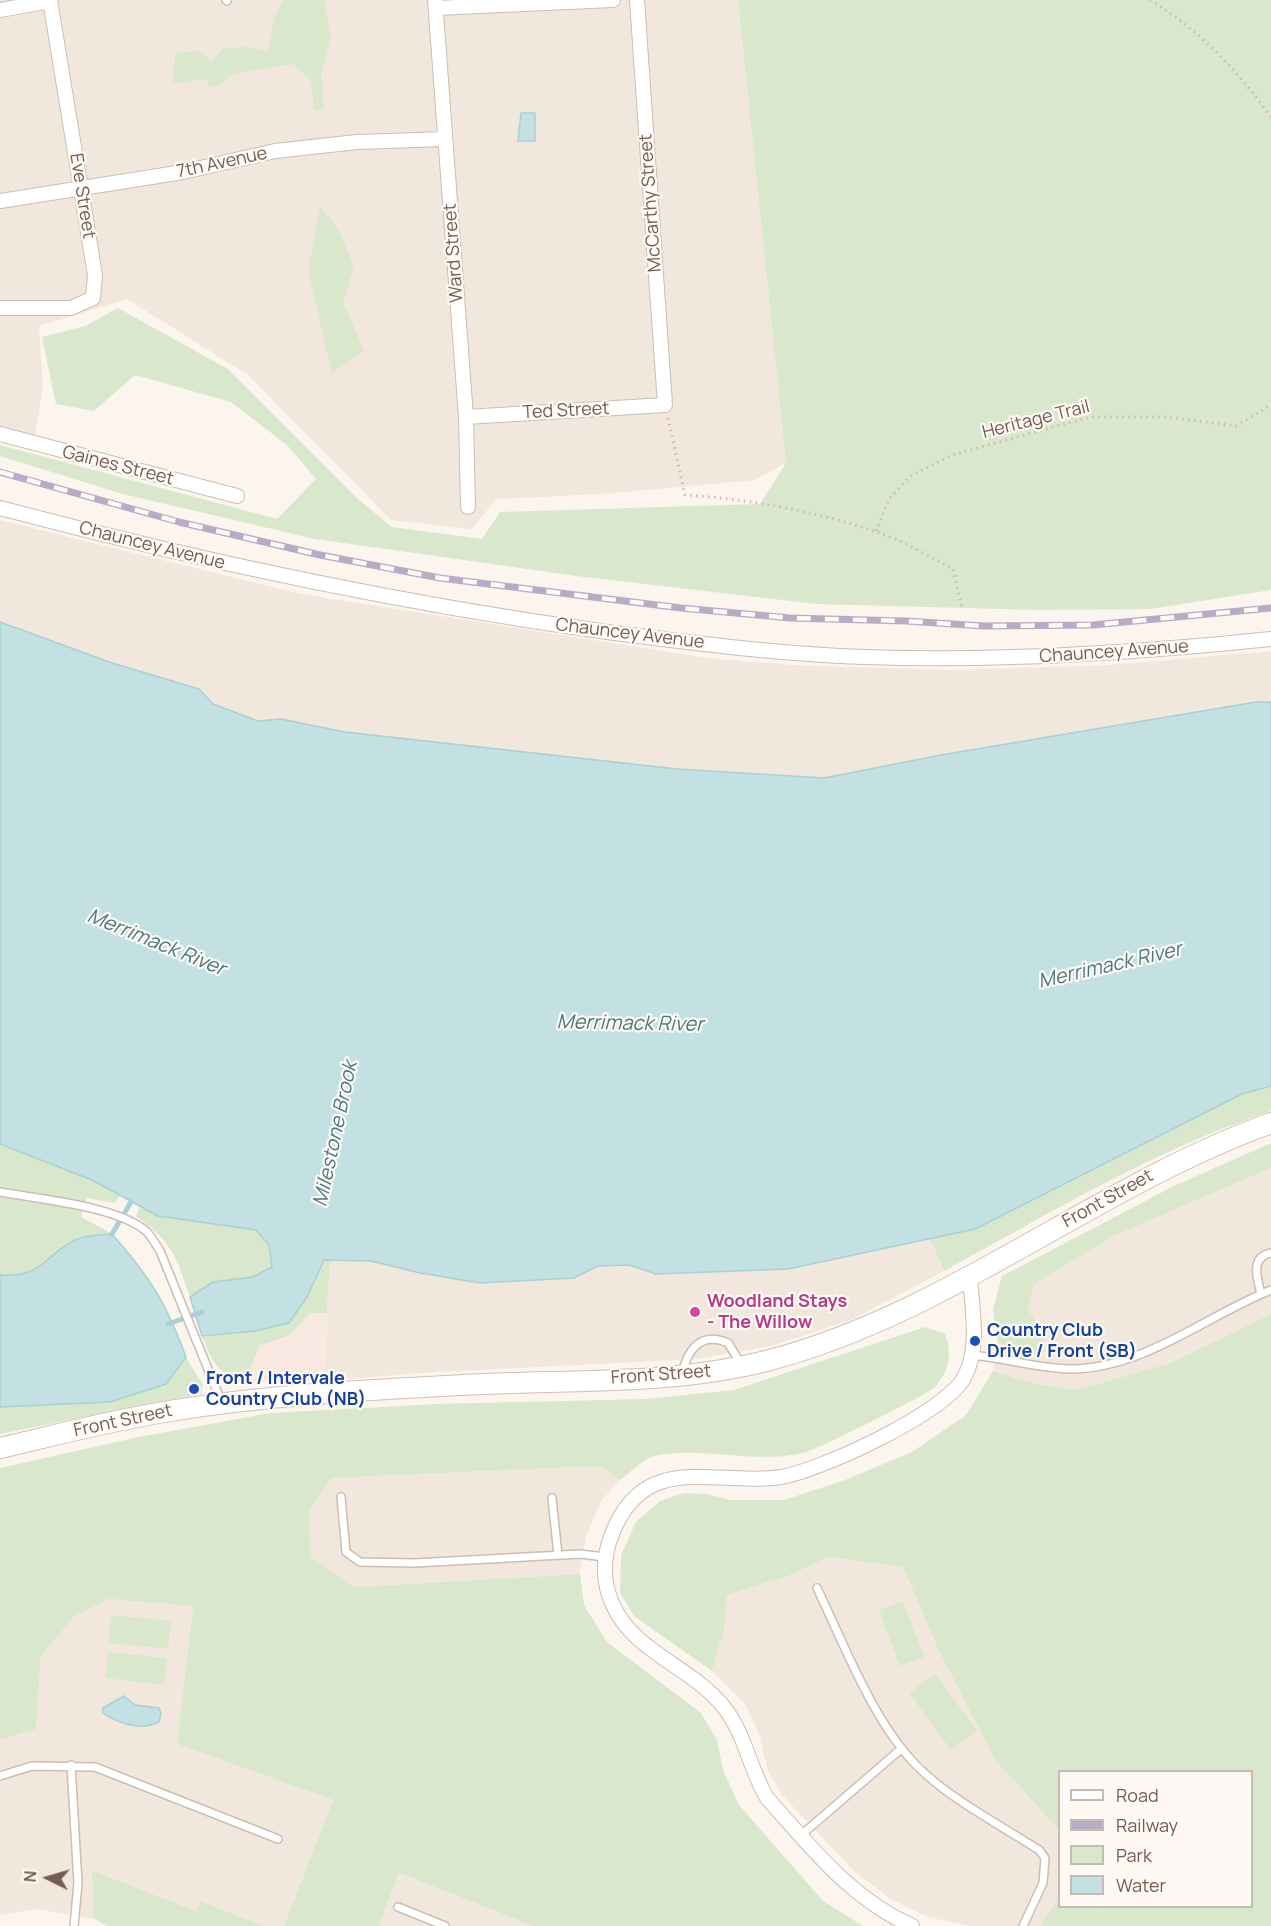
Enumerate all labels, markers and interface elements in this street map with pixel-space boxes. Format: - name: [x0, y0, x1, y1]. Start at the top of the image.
- street label: McCarthy Street: [635, 133, 667, 273]
- street label: 7th Avenue: [175, 143, 269, 183]
- street label: Eve Street: [65, 152, 99, 240]
- street label: Ward Street: [440, 203, 468, 303]
- street label: Heritage Trail: [980, 396, 1092, 444]
- street label: Ted Street: [522, 398, 610, 424]
- street label: Gaines Street: [60, 442, 176, 490]
- street label: Chauncey Avenue: [77, 517, 227, 575]
- street label: Chauncey Avenue: [554, 614, 706, 654]
- street label: Chauncey Avenue: [1039, 636, 1189, 668]
- water label: Merrimack River: [84, 904, 228, 982]
- water label: Merrimack River: [1036, 938, 1184, 994]
- water label: Merrimack River: [557, 1011, 703, 1037]
- water label: Milestone Brook: [309, 1059, 363, 1209]
- street label: Front Street: [1059, 1165, 1157, 1233]
- place label: Woodland Stays - The Willow: [707, 1291, 847, 1334]
- marker: Woodland Stays - The Willow: [688, 1305, 702, 1319]
- place label: Country Club Drive / Front (SB): [987, 1320, 1137, 1362]
- marker: Country Club Drive / Front (SB): [968, 1334, 982, 1348]
- street label: Front Street: [610, 1361, 712, 1389]
- place label: Front / Intervale Country Club (NB): [206, 1368, 366, 1410]
- marker: Front / Intervale Country Club (NB): [187, 1382, 201, 1396]
- street label: Front Street: [72, 1400, 174, 1442]
- legend: [1058, 1770, 1253, 1908]
- text: Road: [1116, 1783, 1159, 1807]
- text: Railway: [1116, 1813, 1178, 1837]
- text: Park: [1116, 1843, 1152, 1867]
- north arrow: [18, 1848, 78, 1908]
- text: N: [19, 1870, 42, 1883]
- text: Water: [1116, 1873, 1166, 1897]

